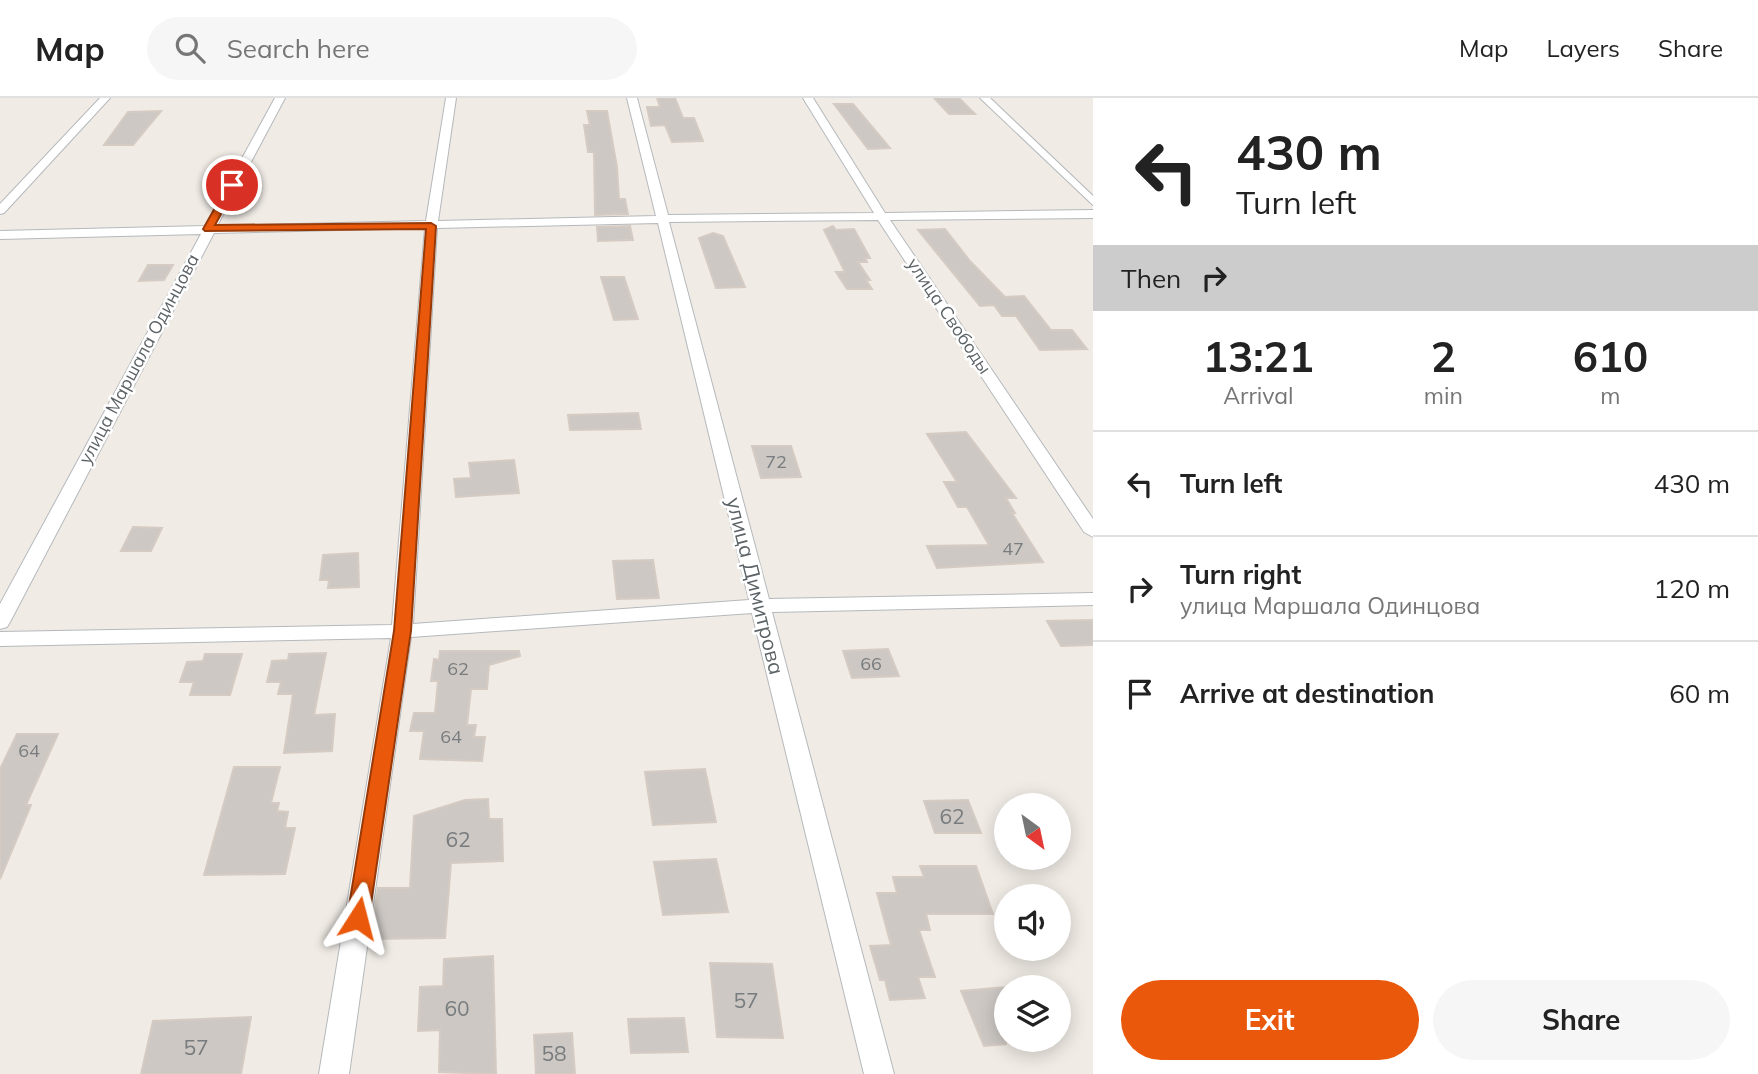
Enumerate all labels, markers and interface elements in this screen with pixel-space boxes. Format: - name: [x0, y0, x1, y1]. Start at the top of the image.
- search box: [147, 17, 637, 80]
- text: Map: [35, 28, 105, 69]
- icon: search: [171, 29, 209, 67]
- text: Search here: [227, 32, 370, 65]
- text: Map: [1459, 33, 1508, 63]
- text: Layers: [1546, 33, 1620, 63]
- text: Share: [1658, 33, 1723, 63]
- text: 430 m: [1236, 121, 1382, 182]
- icon: left: [1121, 126, 1212, 217]
- pin: [202, 155, 262, 215]
- icon: arrive: [213, 166, 251, 204]
- text: Turn left: [1236, 182, 1356, 222]
- street label: улица Маршала Одинцова: [73, 250, 204, 468]
- street label: улица Свободы: [902, 253, 997, 378]
- icon: right: [1195, 259, 1233, 297]
- text: Then: [1121, 262, 1181, 295]
- text: 13:21: [1203, 330, 1314, 383]
- text: 2: [1431, 330, 1456, 383]
- text: 610: [1573, 330, 1648, 383]
- text: Arrival: [1223, 381, 1294, 410]
- text: min: [1424, 381, 1463, 410]
- text: m: [1600, 381, 1621, 410]
- house number: 72: [765, 450, 787, 473]
- icon: left: [1121, 465, 1159, 503]
- text: Turn left: [1180, 467, 1282, 500]
- text: 430 m: [1654, 467, 1730, 500]
- street label: улица Димитрова: [721, 494, 791, 677]
- house number: 47: [1002, 537, 1024, 560]
- text: Turn right: [1180, 558, 1301, 591]
- icon: right: [1121, 570, 1159, 608]
- text: 120 m: [1654, 572, 1730, 605]
- text: улица Маршала Одинцова: [1180, 591, 1480, 620]
- house number: 66: [860, 652, 882, 675]
- house number: 62: [447, 657, 469, 680]
- icon: arrive: [1121, 675, 1159, 713]
- text: Arrive at destination: [1180, 677, 1435, 710]
- text: 60 m: [1669, 677, 1730, 710]
- house number: 64: [440, 725, 462, 748]
- house number: 64: [18, 739, 40, 762]
- north arrow: [994, 793, 1071, 870]
- map controls: [994, 793, 1071, 1052]
- house number: 62: [939, 803, 965, 829]
- house number: 62: [445, 826, 471, 852]
- position arrow: [321, 881, 395, 955]
- button: sound: [994, 884, 1071, 961]
- button: layers: [994, 975, 1071, 1052]
- button: Exit: [1121, 980, 1419, 1060]
- button: Share: [1433, 980, 1730, 1060]
- house number: 57: [733, 987, 759, 1013]
- house number: 60: [444, 995, 470, 1021]
- house number: 57: [183, 1034, 209, 1060]
- house number: 58: [541, 1040, 567, 1066]

